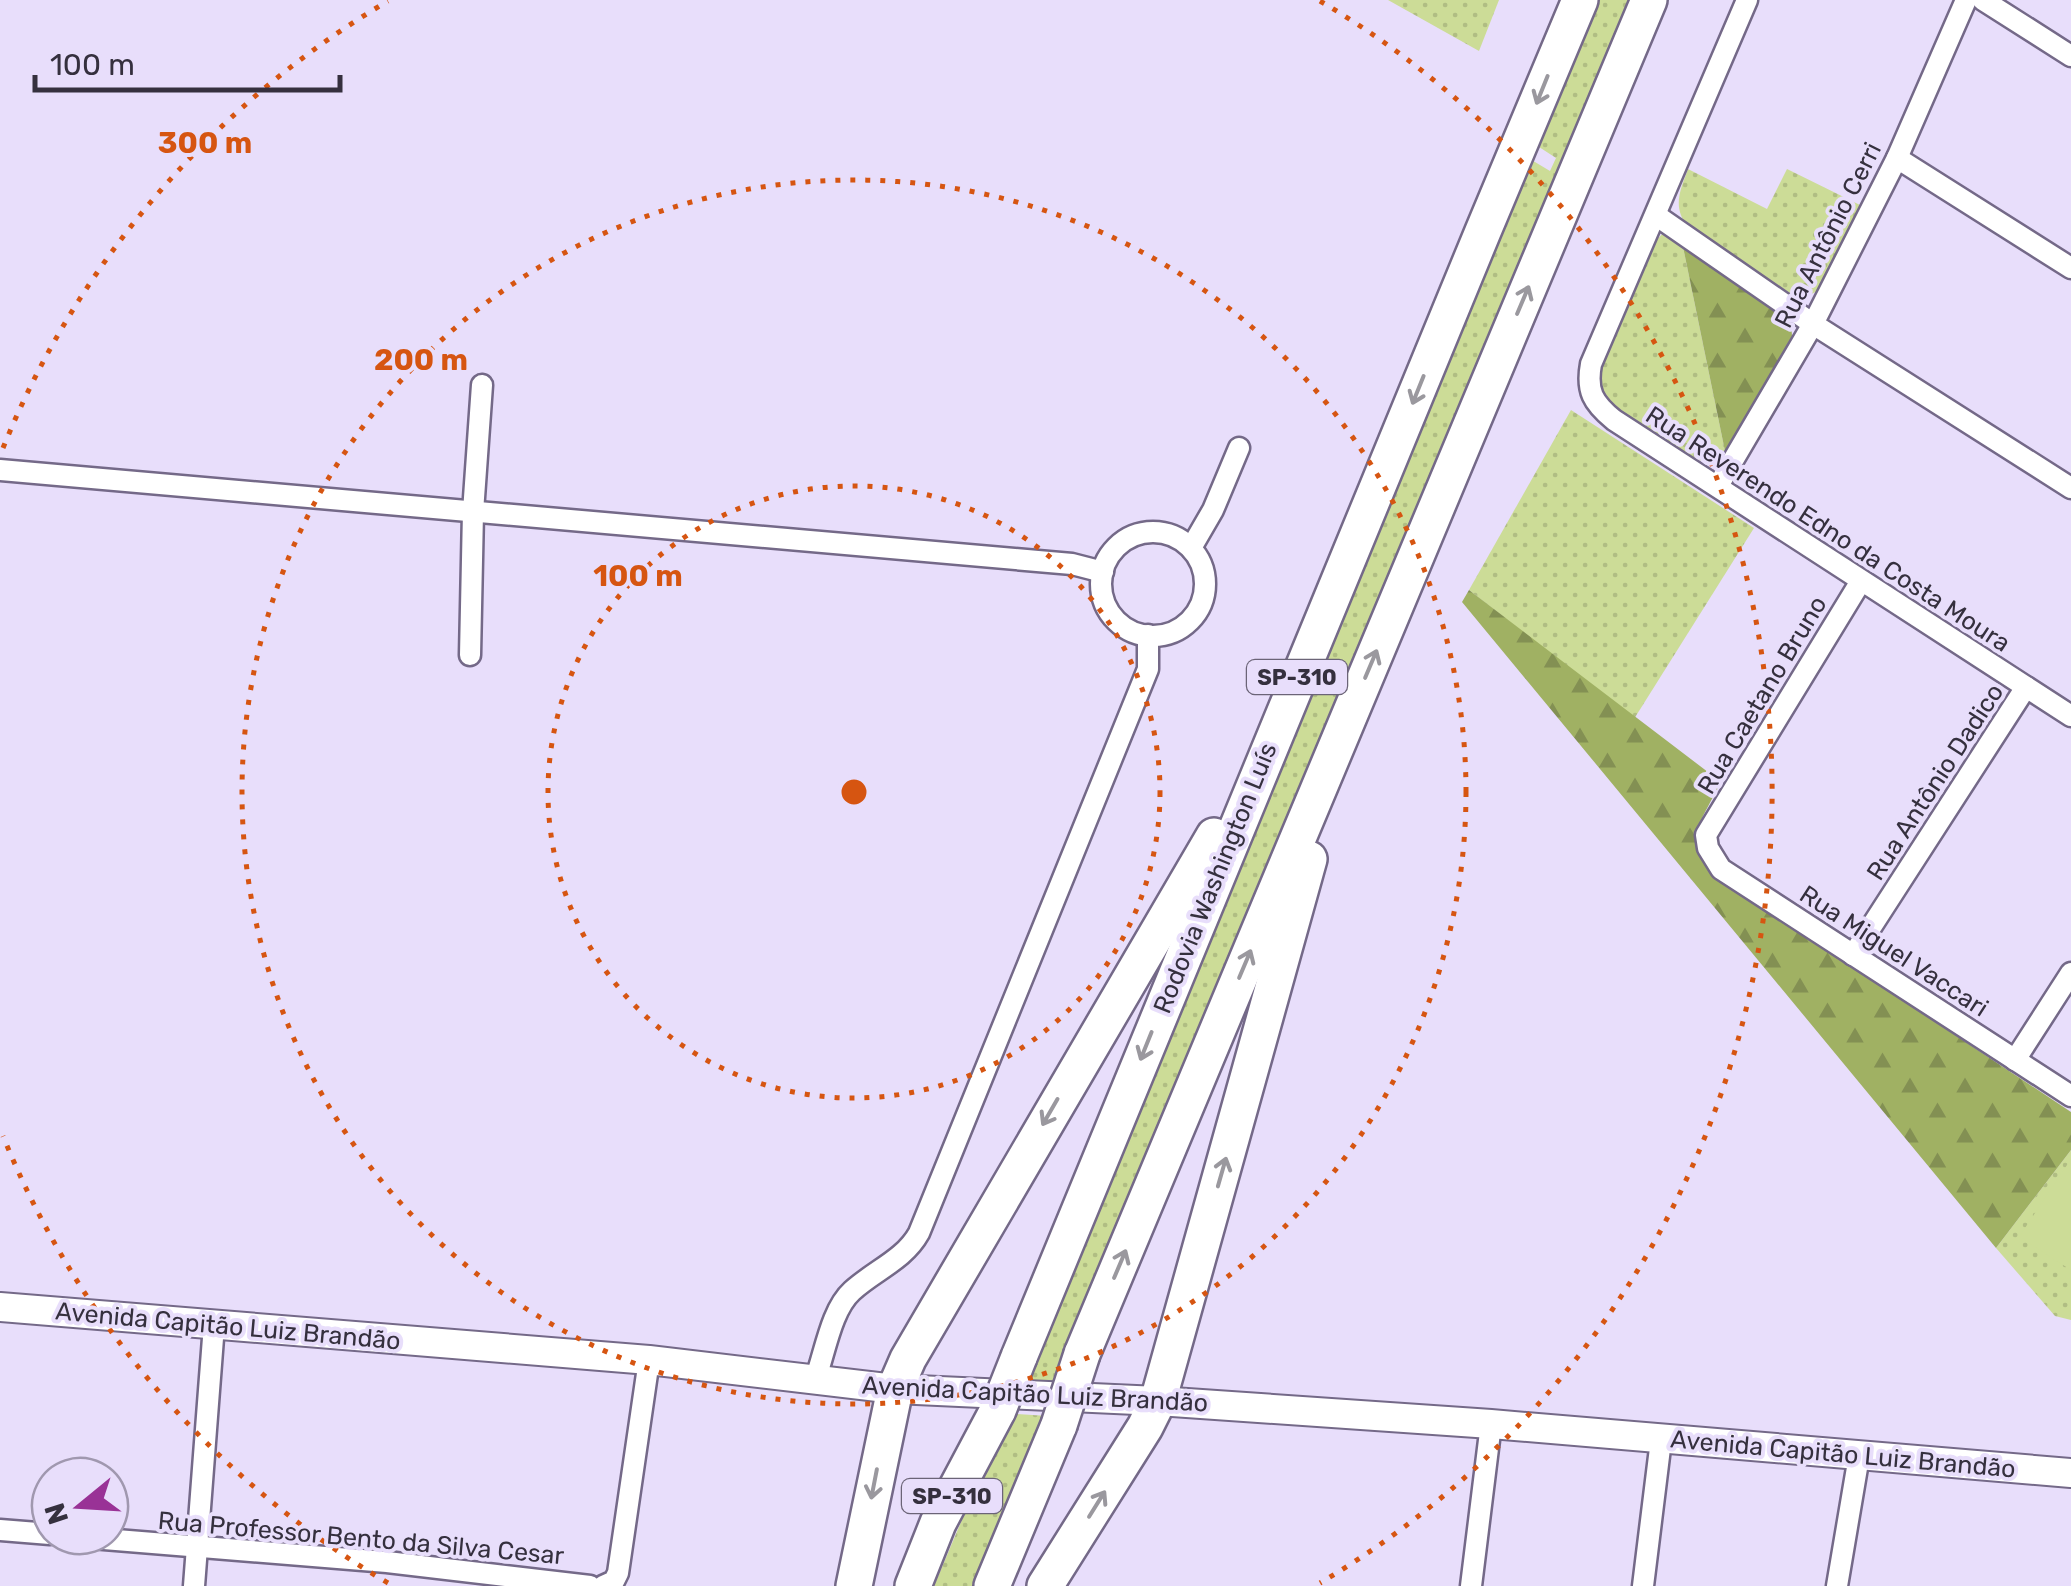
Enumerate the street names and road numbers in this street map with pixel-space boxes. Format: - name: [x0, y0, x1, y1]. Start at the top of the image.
- street label: Rua Antônio Cerri: [1769, 138, 1887, 332]
- street label: Rua Reverendo Edno da Costa Moura: [1640, 400, 2016, 658]
- street label: Rua Caetano Bruno: [1691, 591, 1833, 799]
- road number: SP-310: [1247, 660, 1347, 694]
- street label: Rua Antônio Dadico: [1861, 678, 2009, 886]
- street label: Rodovia Washington Luís: [1147, 739, 1283, 1017]
- street label: Rua Miguel Vaccari: [1794, 879, 1994, 1023]
- street label: Avenida Capitão Luiz Brandão: [54, 1296, 402, 1356]
- street label: Avenida Capitão Luiz Brandão: [861, 1370, 1209, 1418]
- street label: Avenida Capitão Luiz Brandão: [1669, 1424, 2017, 1484]
- road number: SP-310: [902, 1479, 1002, 1513]
- street label: Rua Professor Bento da Silva Cesar: [157, 1506, 566, 1570]

